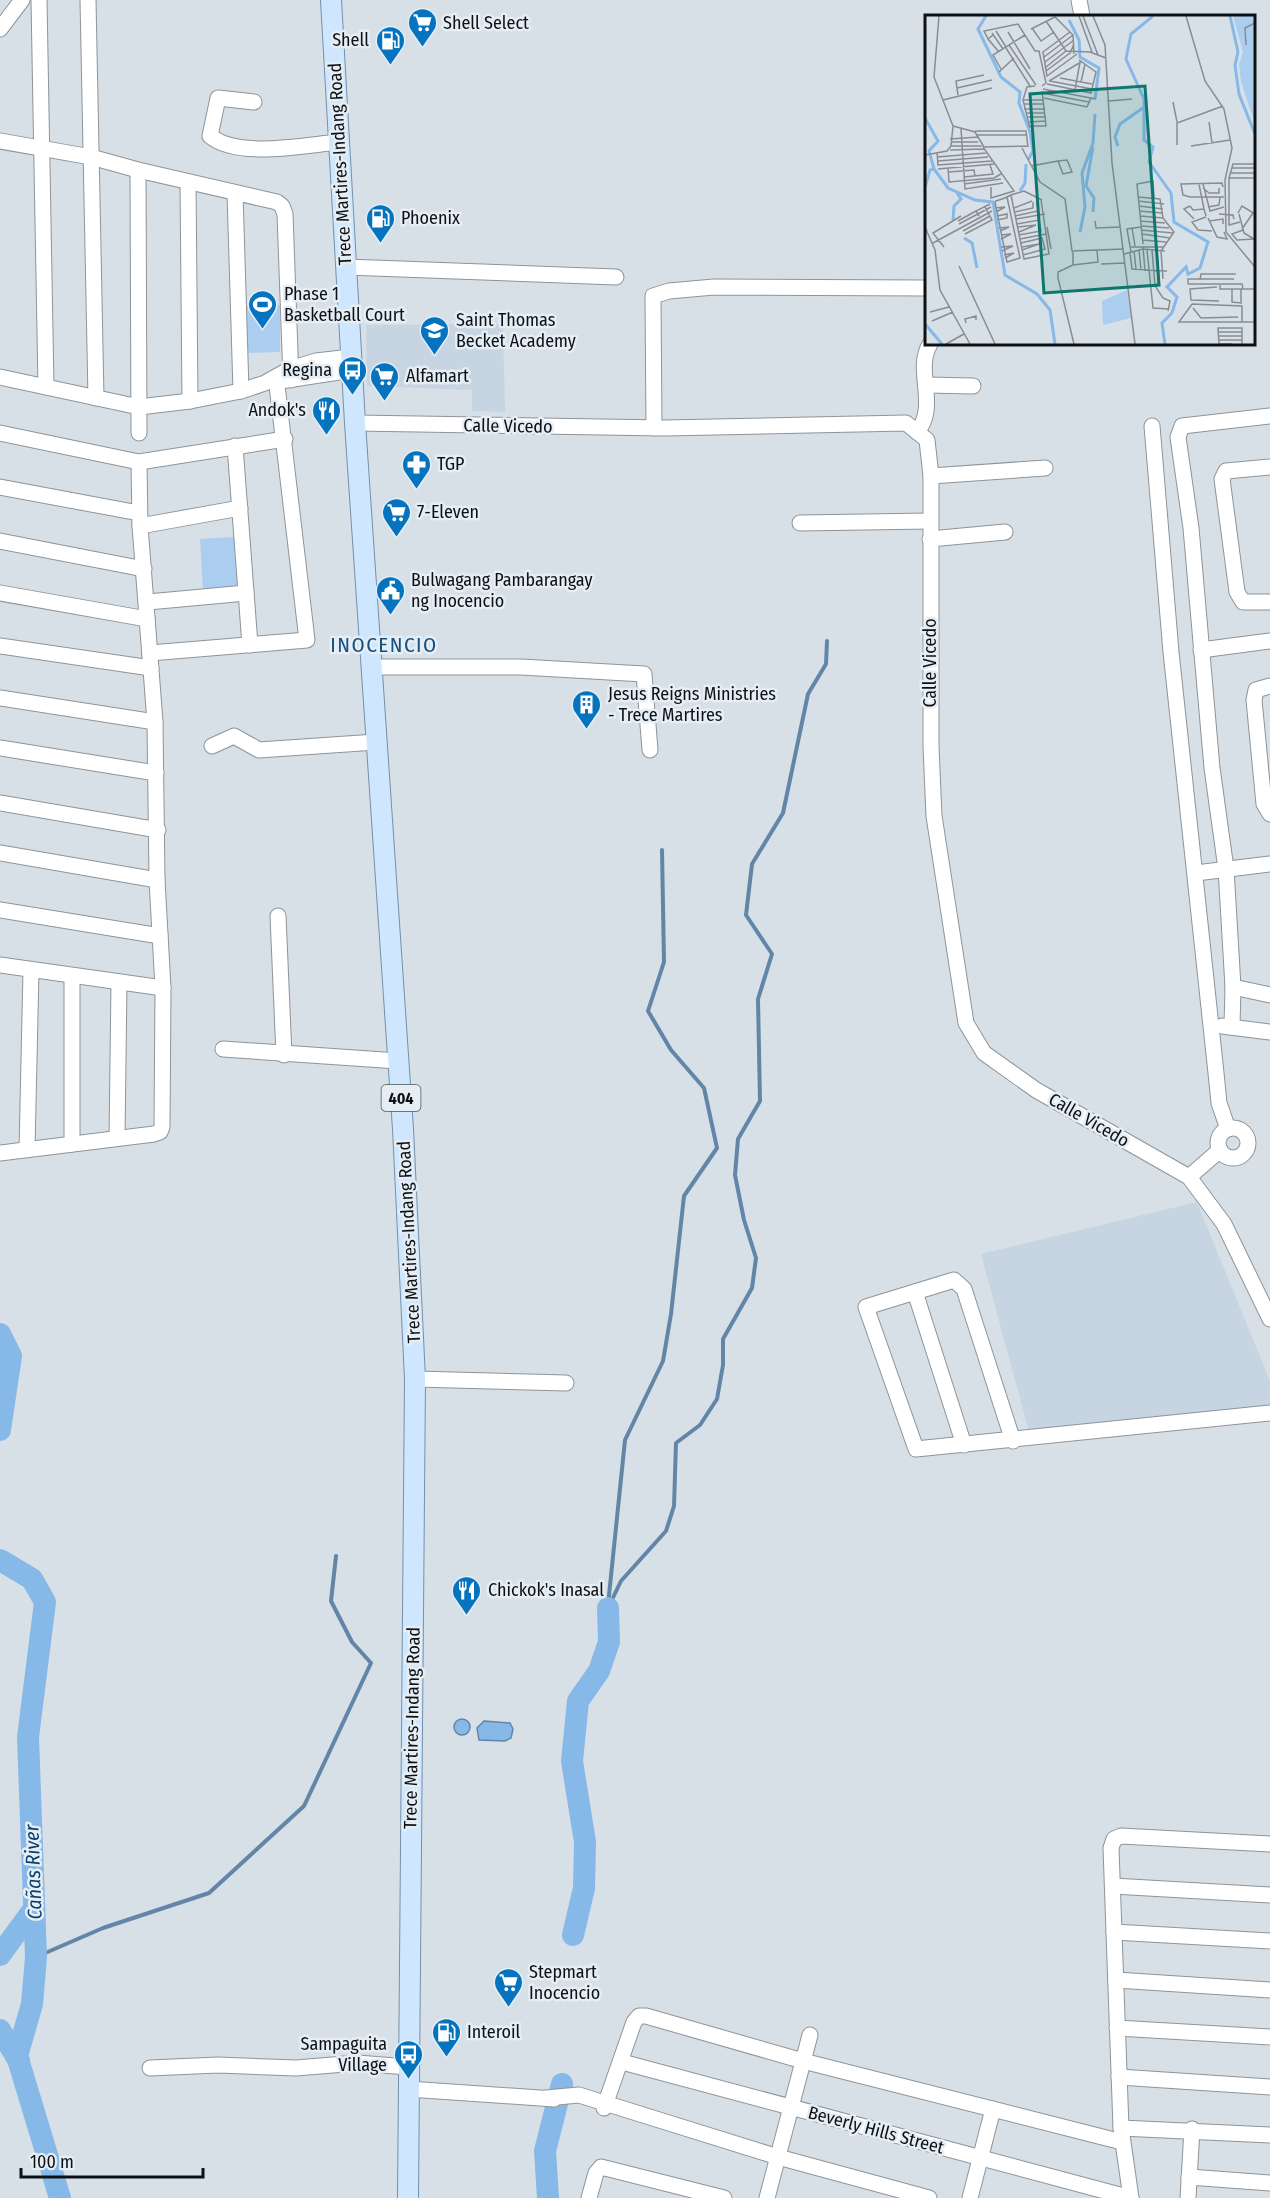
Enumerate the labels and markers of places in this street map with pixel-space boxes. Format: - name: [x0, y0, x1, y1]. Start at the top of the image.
- supermarket icon: Shell Select: [406, 7, 438, 49]
- place label: Shell Select: [443, 12, 529, 34]
- fuel station icon: Shell: [374, 24, 406, 66]
- place label: Shell: [332, 29, 369, 51]
- fuel station icon: Phoenix: [364, 202, 396, 244]
- place label: Phoenix: [401, 207, 460, 229]
- place label: Phase 1 Basketball Court: [284, 283, 405, 326]
- sports icon: Phase 1 Basketball Court: [247, 288, 279, 330]
- place label: Saint Thomas Becket Academy: [456, 309, 576, 352]
- school or university icon: Saint Thomas Becket Academy: [419, 314, 451, 356]
- bus stop icon: Regina: [337, 354, 369, 396]
- place label: Regina: [282, 359, 332, 381]
- supermarket icon: Alfamart: [369, 360, 401, 402]
- place label: Alfamart: [406, 365, 469, 387]
- restaurant icon: Andok's: [311, 394, 343, 436]
- place label: Andok's: [248, 399, 306, 421]
- pharmacy icon: TGP: [400, 448, 432, 490]
- place label: TGP: [437, 453, 464, 475]
- supermarket icon: 7-Eleven: [380, 496, 412, 538]
- place label: 7-Eleven: [417, 501, 479, 523]
- place label: Bulwagang Pambarangay ng Inocencio: [411, 569, 592, 612]
- public building icon: Bulwagang Pambarangay ng Inocencio: [374, 574, 406, 616]
- place label: Jesus Reigns Ministries - Trece Martires: [608, 683, 776, 726]
- building icon: Jesus Reigns Ministries - Trece Martires: [571, 688, 603, 730]
- restaurant icon: Chickok's Inasal: [451, 1574, 483, 1616]
- place label: Chickok's Inasal: [488, 1579, 604, 1601]
- place label: Stepmart Inocencio: [529, 1961, 600, 2004]
- supermarket icon: Stepmart Inocencio: [492, 1966, 524, 2008]
- fuel station icon: Interoil: [430, 2016, 462, 2058]
- place label: Interoil: [467, 2021, 520, 2043]
- place label: Sampaguita Village: [301, 2033, 387, 2076]
- bus stop icon: Sampaguita Village: [392, 2038, 424, 2080]

